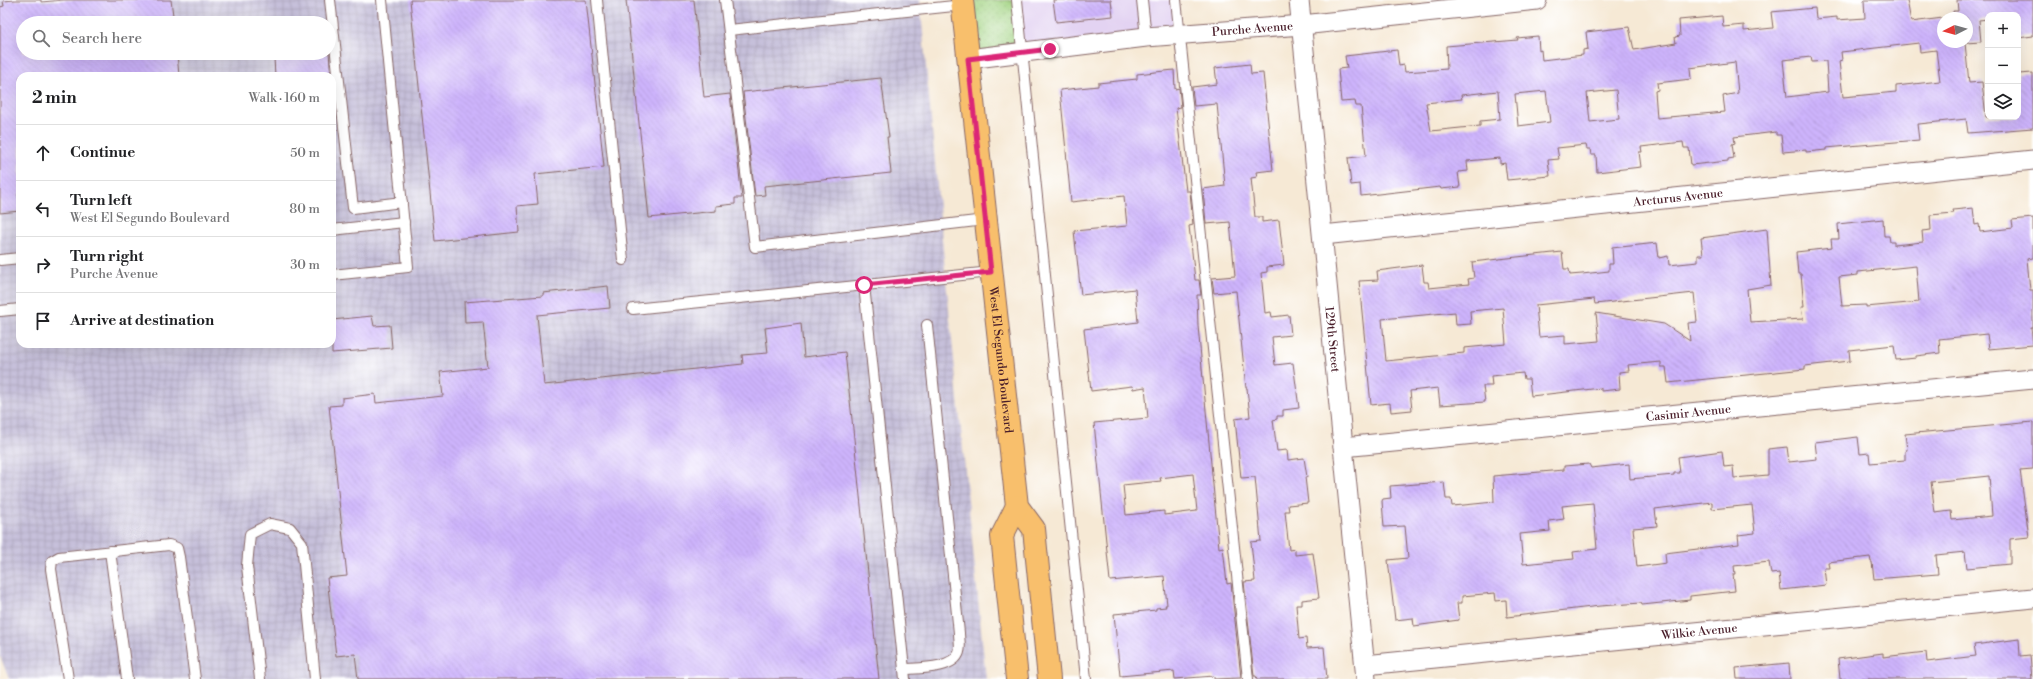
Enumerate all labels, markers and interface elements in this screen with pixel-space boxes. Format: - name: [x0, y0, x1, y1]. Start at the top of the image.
- north arrow: [1937, 12, 1973, 48]
- map controls: [1985, 12, 2021, 120]
- button: +: [1985, 12, 2021, 48]
- search box: [16, 16, 336, 60]
- street label: Purche Avenue: [1211, 18, 1294, 39]
- icon: search: [30, 27, 52, 49]
- text: Search here: [62, 29, 142, 48]
- route end: [1041, 40, 1059, 58]
- button: −: [1985, 48, 2021, 84]
- button: layers: [1985, 84, 2021, 120]
- text: 2 min: [32, 87, 77, 109]
- text: Walk · 160 m: [249, 90, 320, 106]
- icon: ahead: [32, 142, 54, 164]
- text: Continue: [70, 143, 135, 162]
- text: 50 m: [290, 145, 320, 161]
- street label: Arcturus Avenue: [1631, 185, 1724, 210]
- text: Turn left: [70, 191, 132, 210]
- icon: left: [32, 198, 54, 220]
- text: 80 m: [289, 201, 320, 217]
- text: West El Segundo Boulevard: [70, 210, 230, 226]
- text: Turn right: [70, 247, 144, 266]
- icon: right: [32, 254, 54, 276]
- text: 30 m: [290, 257, 320, 273]
- text: Purche Avenue: [70, 266, 158, 282]
- route start: [855, 276, 873, 294]
- street label: West El Segundo Boulevard: [986, 285, 1017, 434]
- street label: 129th Street: [1322, 306, 1343, 374]
- icon: arrive: [32, 310, 54, 332]
- text: Arrive at destination: [70, 311, 214, 330]
- street label: Casimir Avenue: [1645, 401, 1732, 425]
- street label: Wilkie Avenue: [1660, 620, 1738, 643]

